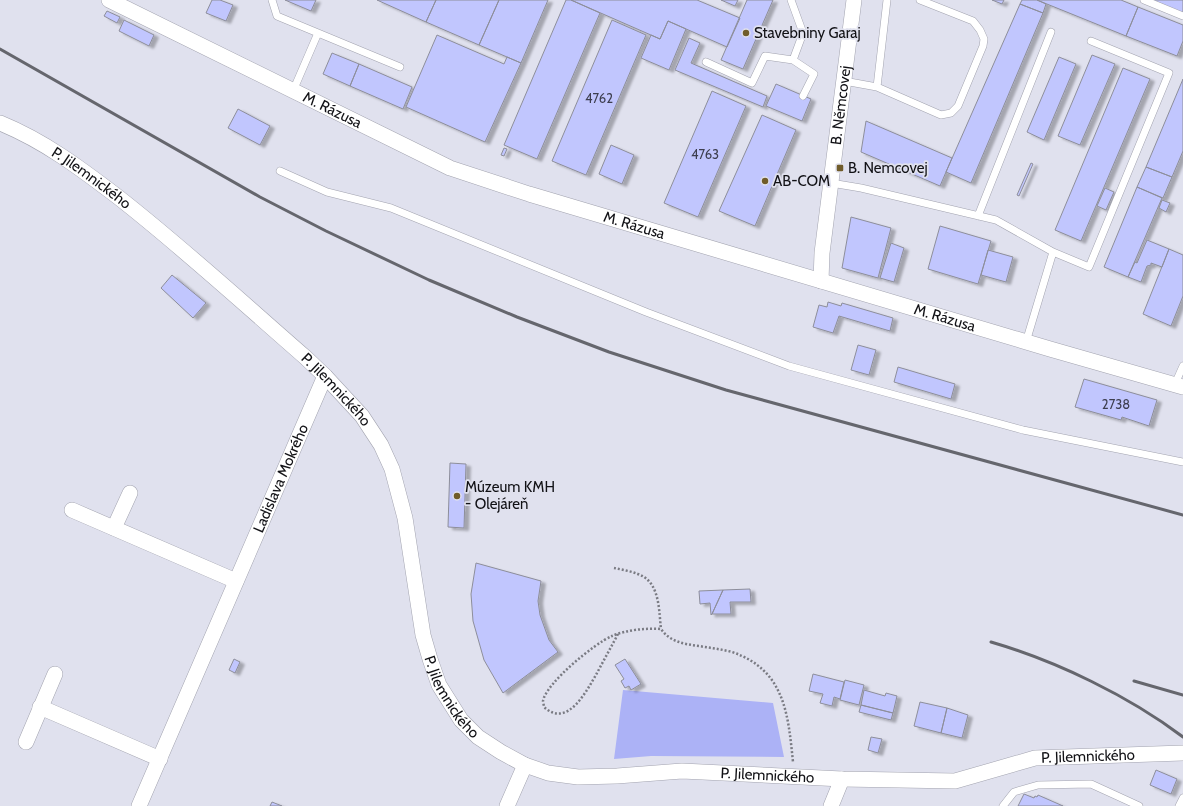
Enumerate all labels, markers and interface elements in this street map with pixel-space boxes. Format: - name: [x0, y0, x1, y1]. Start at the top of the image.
- place label: Stavebniny Garaj: [754, 24, 861, 42]
- marker: Stavebniny Garaj: [741, 28, 751, 38]
- street label: B. Němcovej: [827, 64, 855, 146]
- street label: M. Rázusa: [300, 88, 365, 132]
- house number: 4762: [585, 90, 613, 106]
- street label: P. Jilemnického: [48, 143, 135, 213]
- house number: 4763: [691, 146, 719, 162]
- place label: B. Nemcovej: [848, 159, 928, 177]
- marker: B. Nemcovej: [835, 163, 845, 173]
- place label: AB-COM: [773, 172, 830, 190]
- marker: AB-COM: [760, 176, 770, 186]
- street label: M. Rázusa: [601, 208, 668, 243]
- street label: M. Rázusa: [912, 300, 978, 336]
- street label: P. Jilemnického: [297, 349, 375, 429]
- house number: 2738: [1102, 396, 1130, 412]
- street label: Ladislava Mokrého: [249, 421, 312, 535]
- place label: Múzeum KMH - Olejáreň: [465, 478, 555, 513]
- marker: Múzeum KMH - Olejáreň: [452, 491, 462, 501]
- street label: P. Jilemnického: [421, 653, 483, 742]
- street label: P. Jilemnického: [1041, 746, 1135, 767]
- street label: P. Jilemnického: [720, 764, 815, 787]

